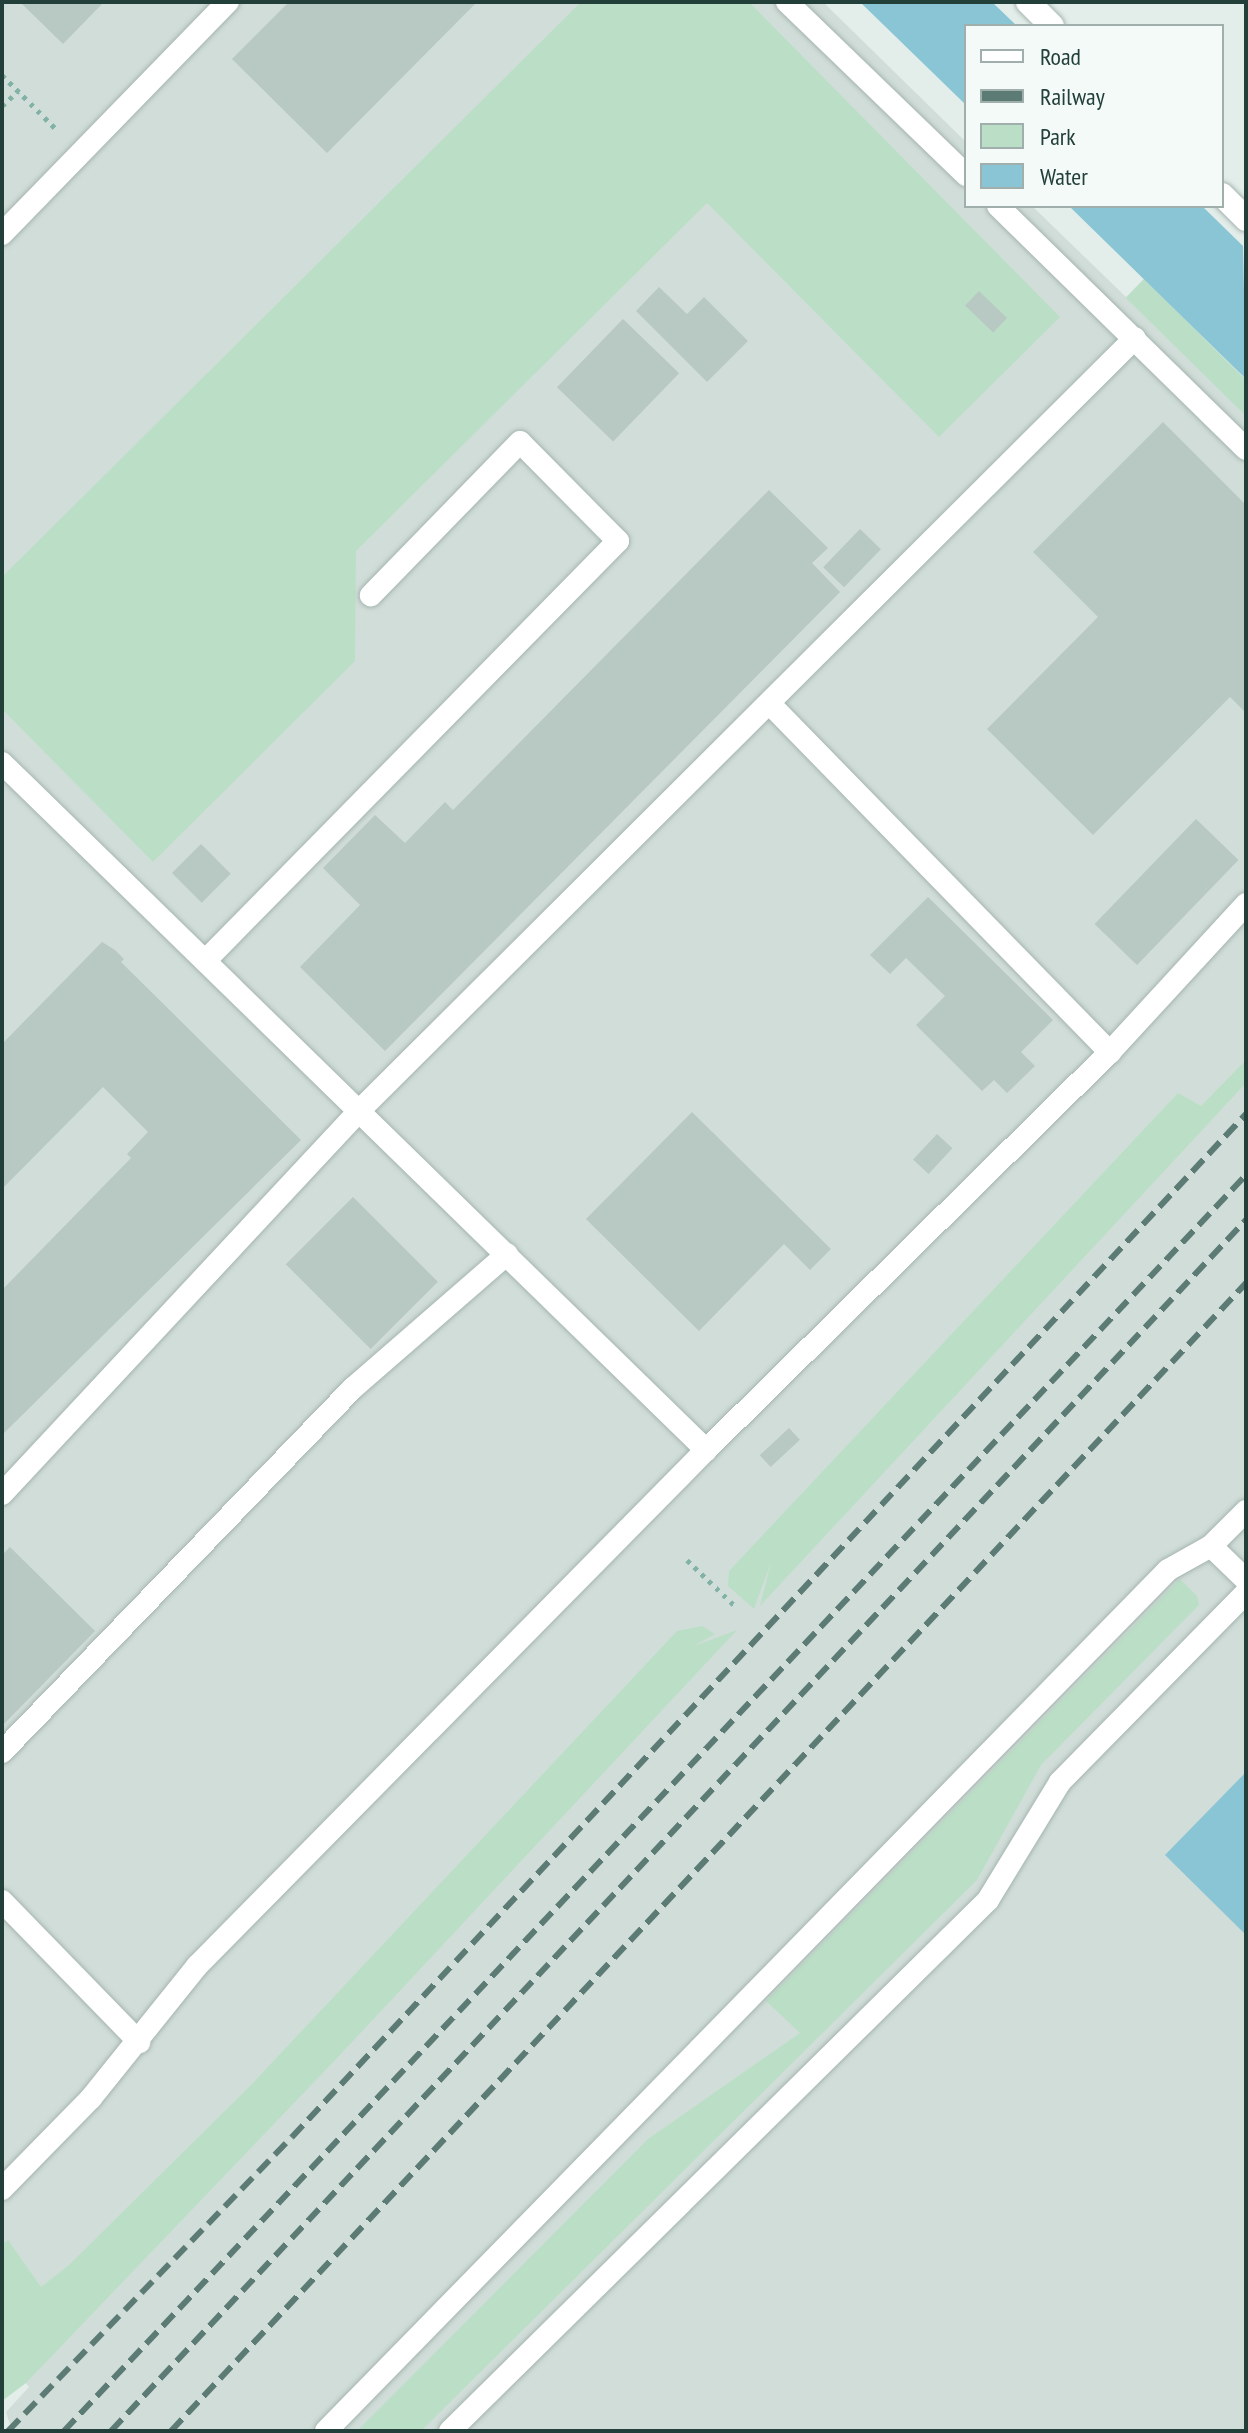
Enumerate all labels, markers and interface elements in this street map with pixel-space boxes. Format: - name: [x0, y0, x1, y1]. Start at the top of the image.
- legend: [964, 24, 1224, 208]
- text: Road: [1040, 41, 1081, 72]
- text: Railway: [1040, 81, 1105, 112]
- text: Park: [1040, 121, 1076, 152]
- text: Water: [1040, 161, 1088, 192]

